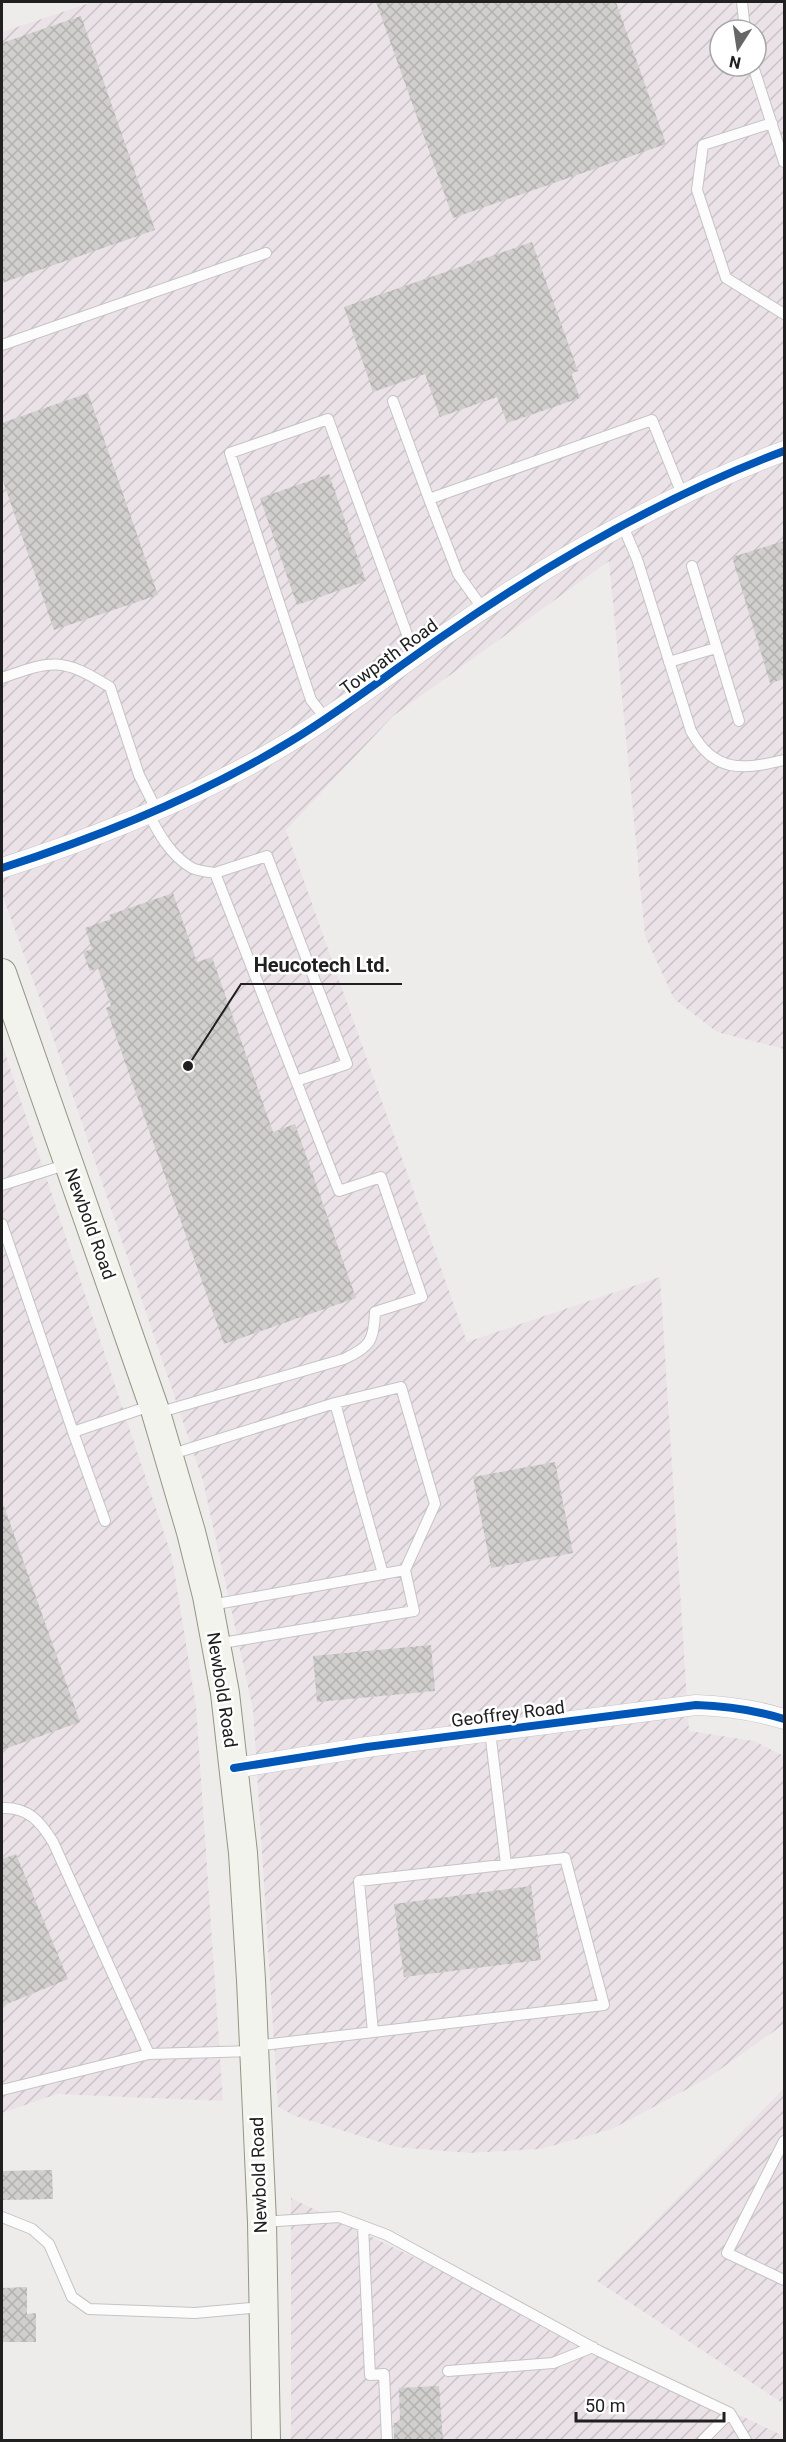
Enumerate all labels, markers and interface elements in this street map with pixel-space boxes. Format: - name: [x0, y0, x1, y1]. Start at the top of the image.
- north arrow: [708, 18, 768, 78]
- text: N: [727, 52, 742, 73]
- street label: Towpath Road: [336, 614, 441, 699]
- callout: Heucotech Ltd.: [241, 946, 402, 984]
- text: Heucotech Ltd.: [254, 953, 390, 977]
- street label: Newbold Road: [61, 1165, 120, 1282]
- street label: Newbold Road: [203, 1631, 242, 1749]
- street label: Geoffrey Road: [450, 1696, 566, 1731]
- street label: Newbold Road: [246, 2116, 271, 2234]
- scale bar: [576, 2385, 724, 2423]
- text: 50 m: [585, 2395, 625, 2416]

